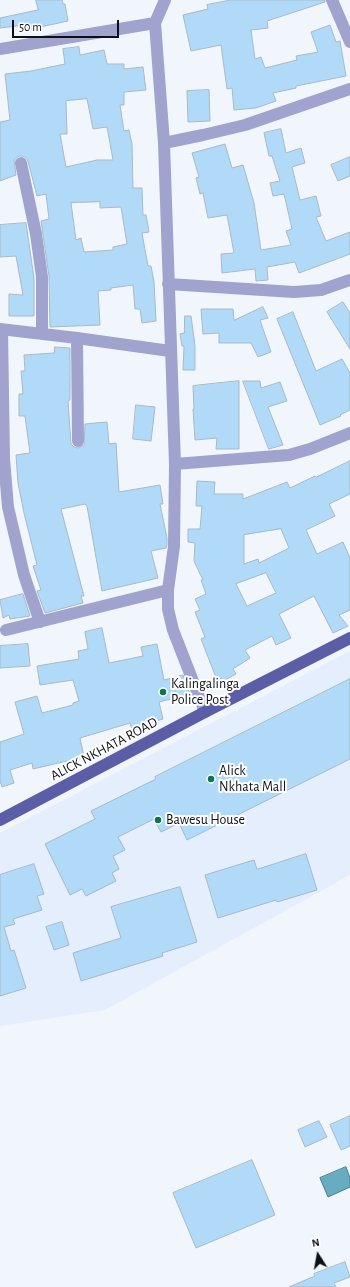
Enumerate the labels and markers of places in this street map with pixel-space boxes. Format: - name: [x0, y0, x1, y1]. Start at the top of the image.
- place label: Kalingalinga Police Post: [171, 676, 239, 708]
- marker: Kalingalinga Police Post: [158, 687, 168, 697]
- place label: Alick Nkhata Mall: [219, 763, 286, 796]
- marker: Alick Nkhata Mall: [206, 774, 216, 784]
- place label: Bawesu House: [166, 812, 245, 828]
- marker: Bawesu House: [153, 815, 163, 825]

